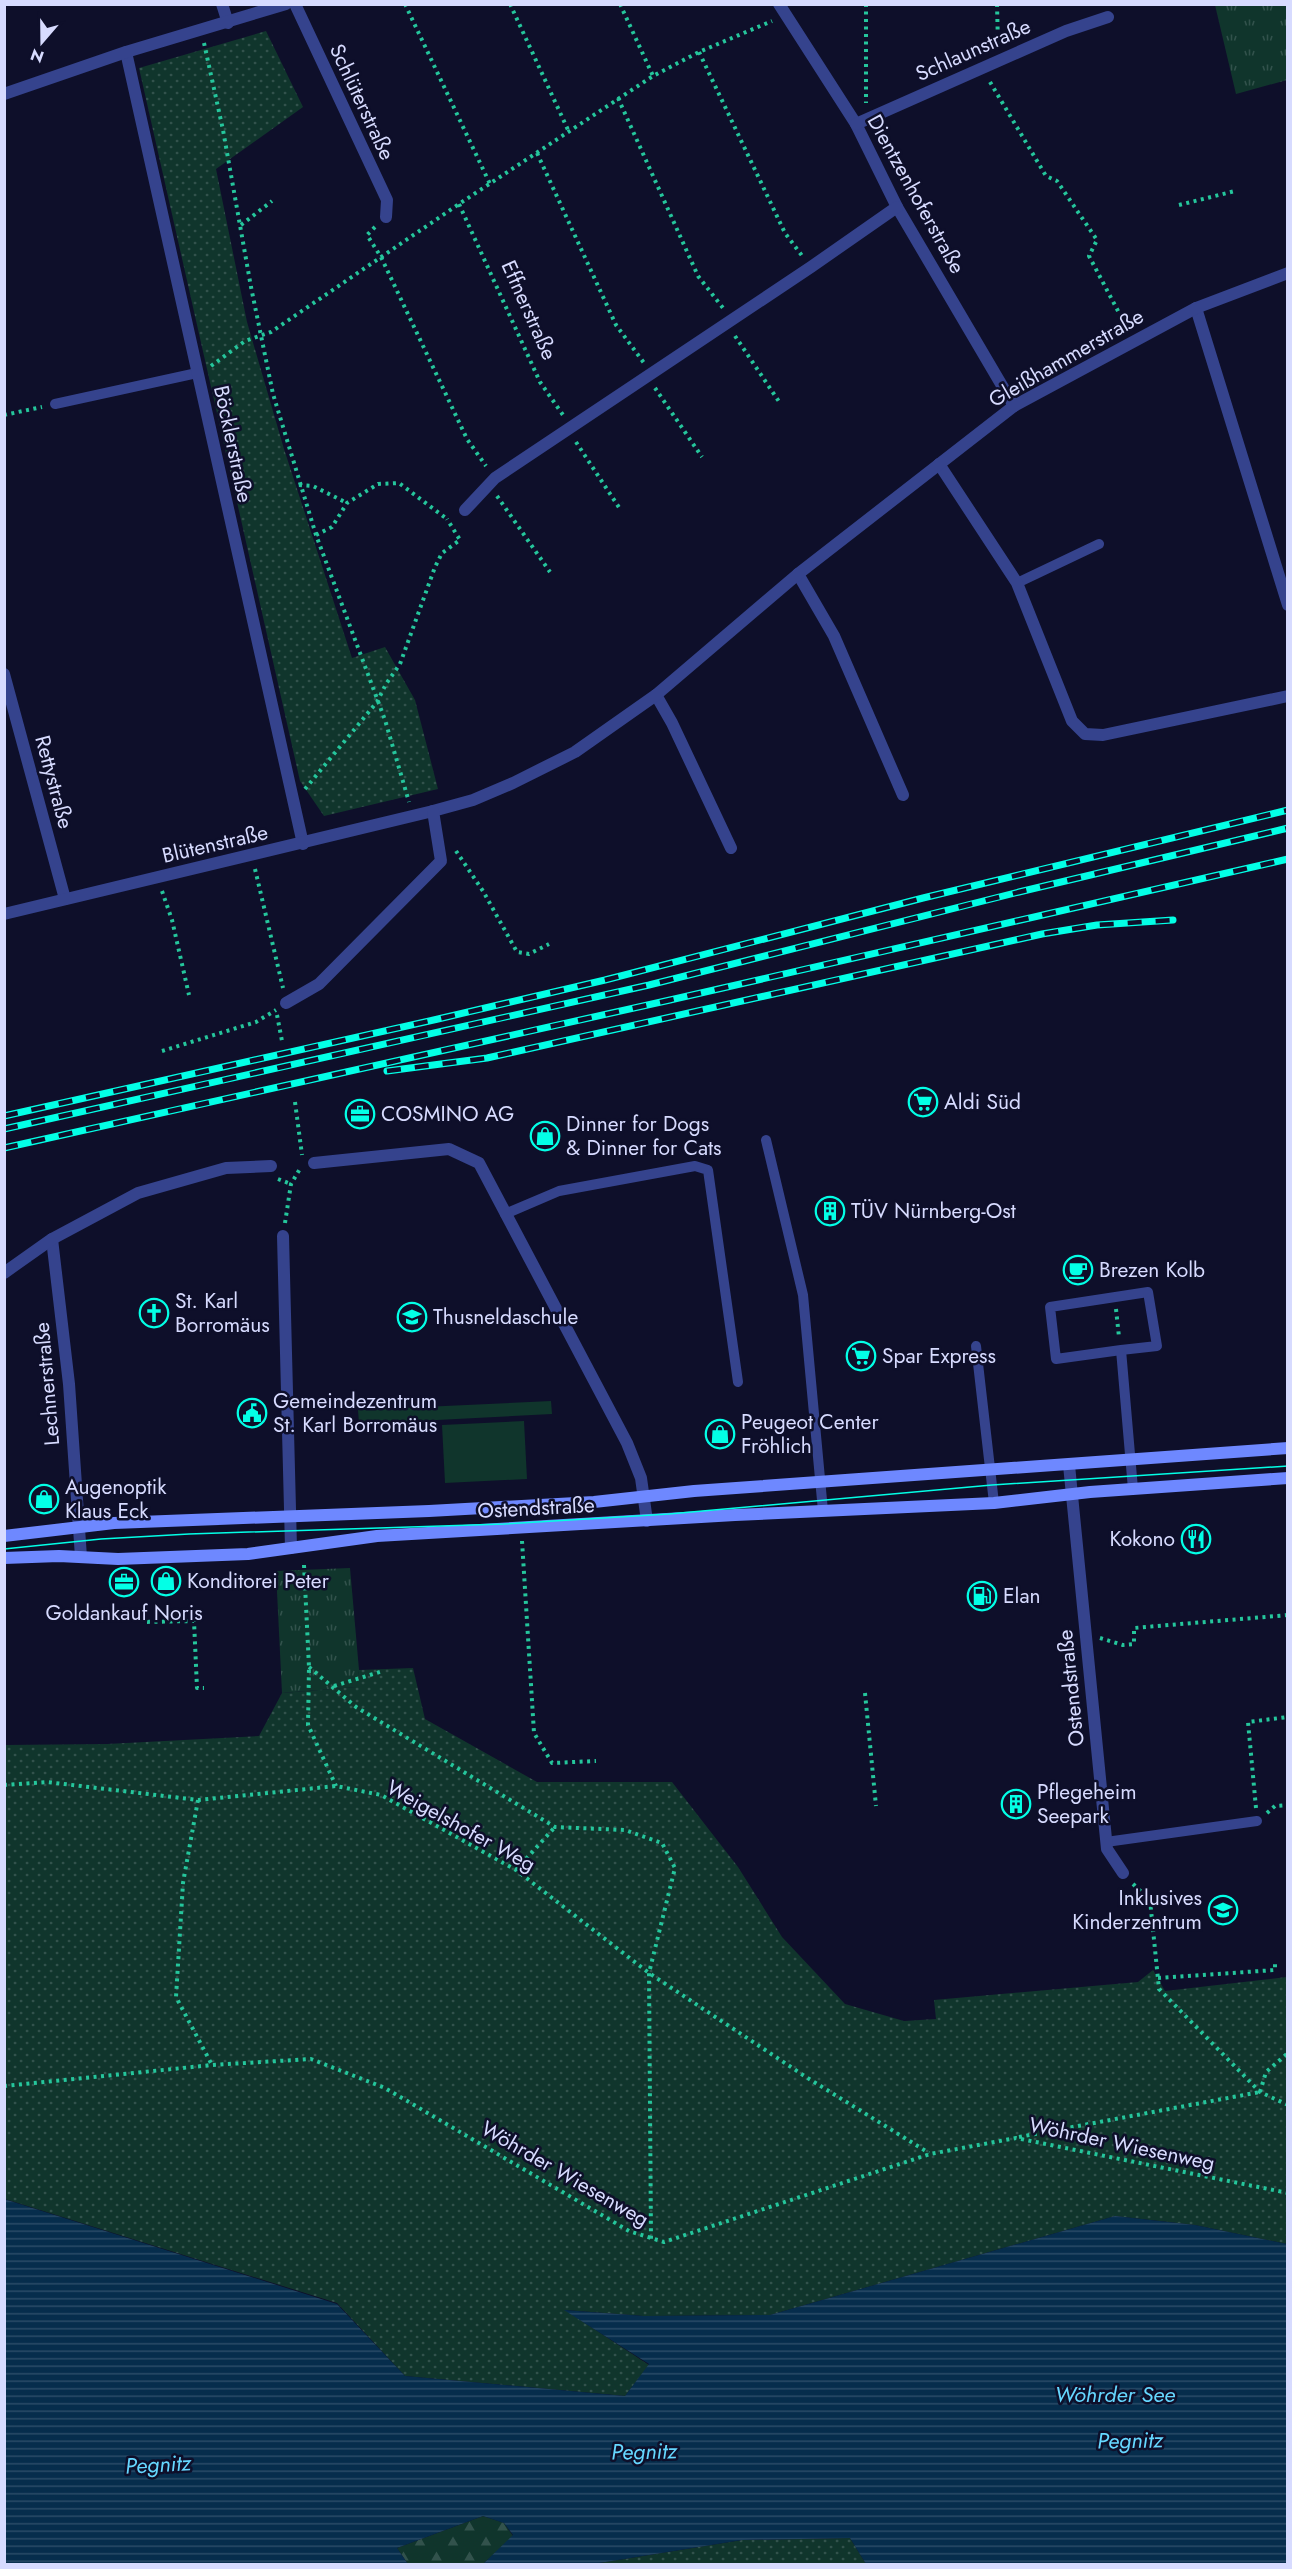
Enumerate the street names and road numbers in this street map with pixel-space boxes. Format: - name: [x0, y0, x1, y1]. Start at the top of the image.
- street label: Schlaunstraße: [911, 11, 1035, 89]
- street label: Schlüterstraße: [322, 39, 402, 165]
- street label: Dientzenhoferstraße: [860, 109, 972, 279]
- street label: Effnerstraße: [494, 255, 564, 365]
- street label: Gleißhammerstraße: [983, 301, 1149, 415]
- street label: Böcklerstraße: [206, 383, 260, 505]
- street label: Rettystraße: [27, 732, 81, 832]
- street label: Blütenstraße: [159, 817, 271, 871]
- street label: Lechnerstraße: [27, 1321, 67, 1447]
- street label: Ostendstraße: [477, 1490, 596, 1526]
- street label: Ostendstraße: [1050, 1628, 1092, 1748]
- street label: Weigelshofer Weg: [381, 1773, 541, 1879]
- street label: Wöhrder Wiesenweg: [1026, 2110, 1218, 2178]
- street label: Wöhrder Wiesenweg: [476, 2114, 654, 2234]

